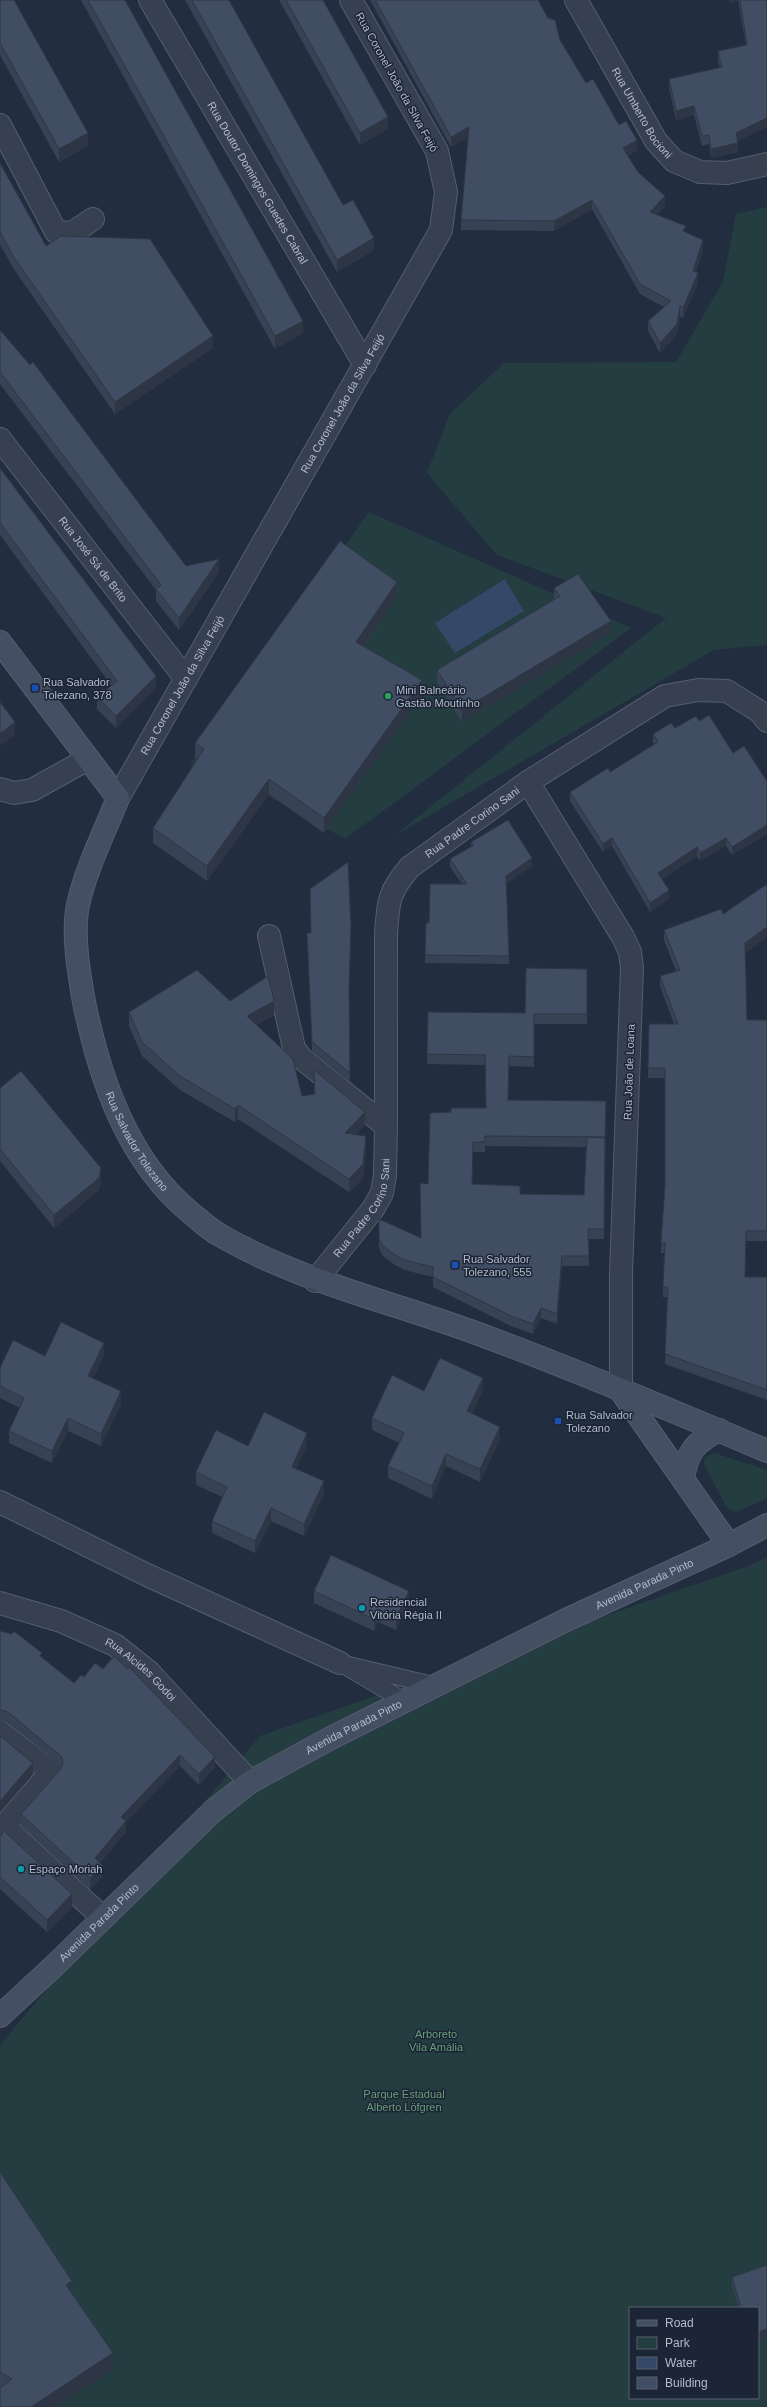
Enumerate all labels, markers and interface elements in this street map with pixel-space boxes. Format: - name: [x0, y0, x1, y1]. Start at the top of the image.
- street label: Rua Coronel João da Silva Feijó: [354, 10, 440, 154]
- street label: Rua Umberto Bocioni: [610, 65, 675, 161]
- street label: Rua Doutor Domingos Guedes Cabral: [205, 99, 310, 266]
- street label: Rua Coronel João da Silva Feijó: [298, 332, 387, 475]
- street label: Rua José Sá de Brito: [56, 514, 130, 604]
- street label: Rua Coronel João da Silva Feijó: [138, 613, 227, 757]
- place label: Rua Salvador Tolezano, 378: [43, 676, 112, 701]
- marker: Rua Salvador Tolezano, 378: [30, 683, 40, 693]
- place label: Mini Balneário Gastão Moutinho: [396, 684, 480, 709]
- marker: Mini Balneário Gastão Moutinho: [383, 691, 393, 701]
- street label: Rua Padre Corino Sani: [423, 784, 522, 860]
- street label: Rua João de Loana: [621, 1023, 637, 1120]
- street label: Rua Salvador Tolezano: [104, 1090, 171, 1193]
- street label: Rua Padre Corino Sani: [331, 1158, 391, 1260]
- place label: Rua Salvador Tolezano, 555: [463, 1253, 532, 1278]
- marker: Rua Salvador Tolezano, 555: [450, 1260, 460, 1270]
- place label: Rua Salvador Tolezano: [566, 1409, 633, 1434]
- marker: Rua Salvador Tolezano: [553, 1416, 563, 1426]
- street label: Avenida Parada Pinto: [593, 1556, 695, 1612]
- place label: Residencial Vitória Régia II: [370, 1596, 442, 1621]
- marker: Residencial Vitória Régia II: [357, 1603, 367, 1613]
- street label: Rua Alcides Godoi: [103, 1635, 179, 1703]
- street label: Avenida Parada Pinto: [303, 1697, 404, 1757]
- place label: Espaço Moriah: [29, 1863, 102, 1875]
- marker: Espaço Moriah: [16, 1864, 26, 1874]
- street label: Avenida Parada Pinto: [56, 1881, 141, 1964]
- park label: Arboreto Vila Amália: [409, 2028, 464, 2053]
- park label: Parque Estadual Alberto Löfgren: [363, 2088, 445, 2113]
- legend: [629, 2307, 759, 2399]
- text: Road: [665, 2316, 694, 2330]
- text: Park: [665, 2336, 691, 2350]
- text: Water: [665, 2356, 697, 2370]
- text: Building: [665, 2376, 708, 2390]

